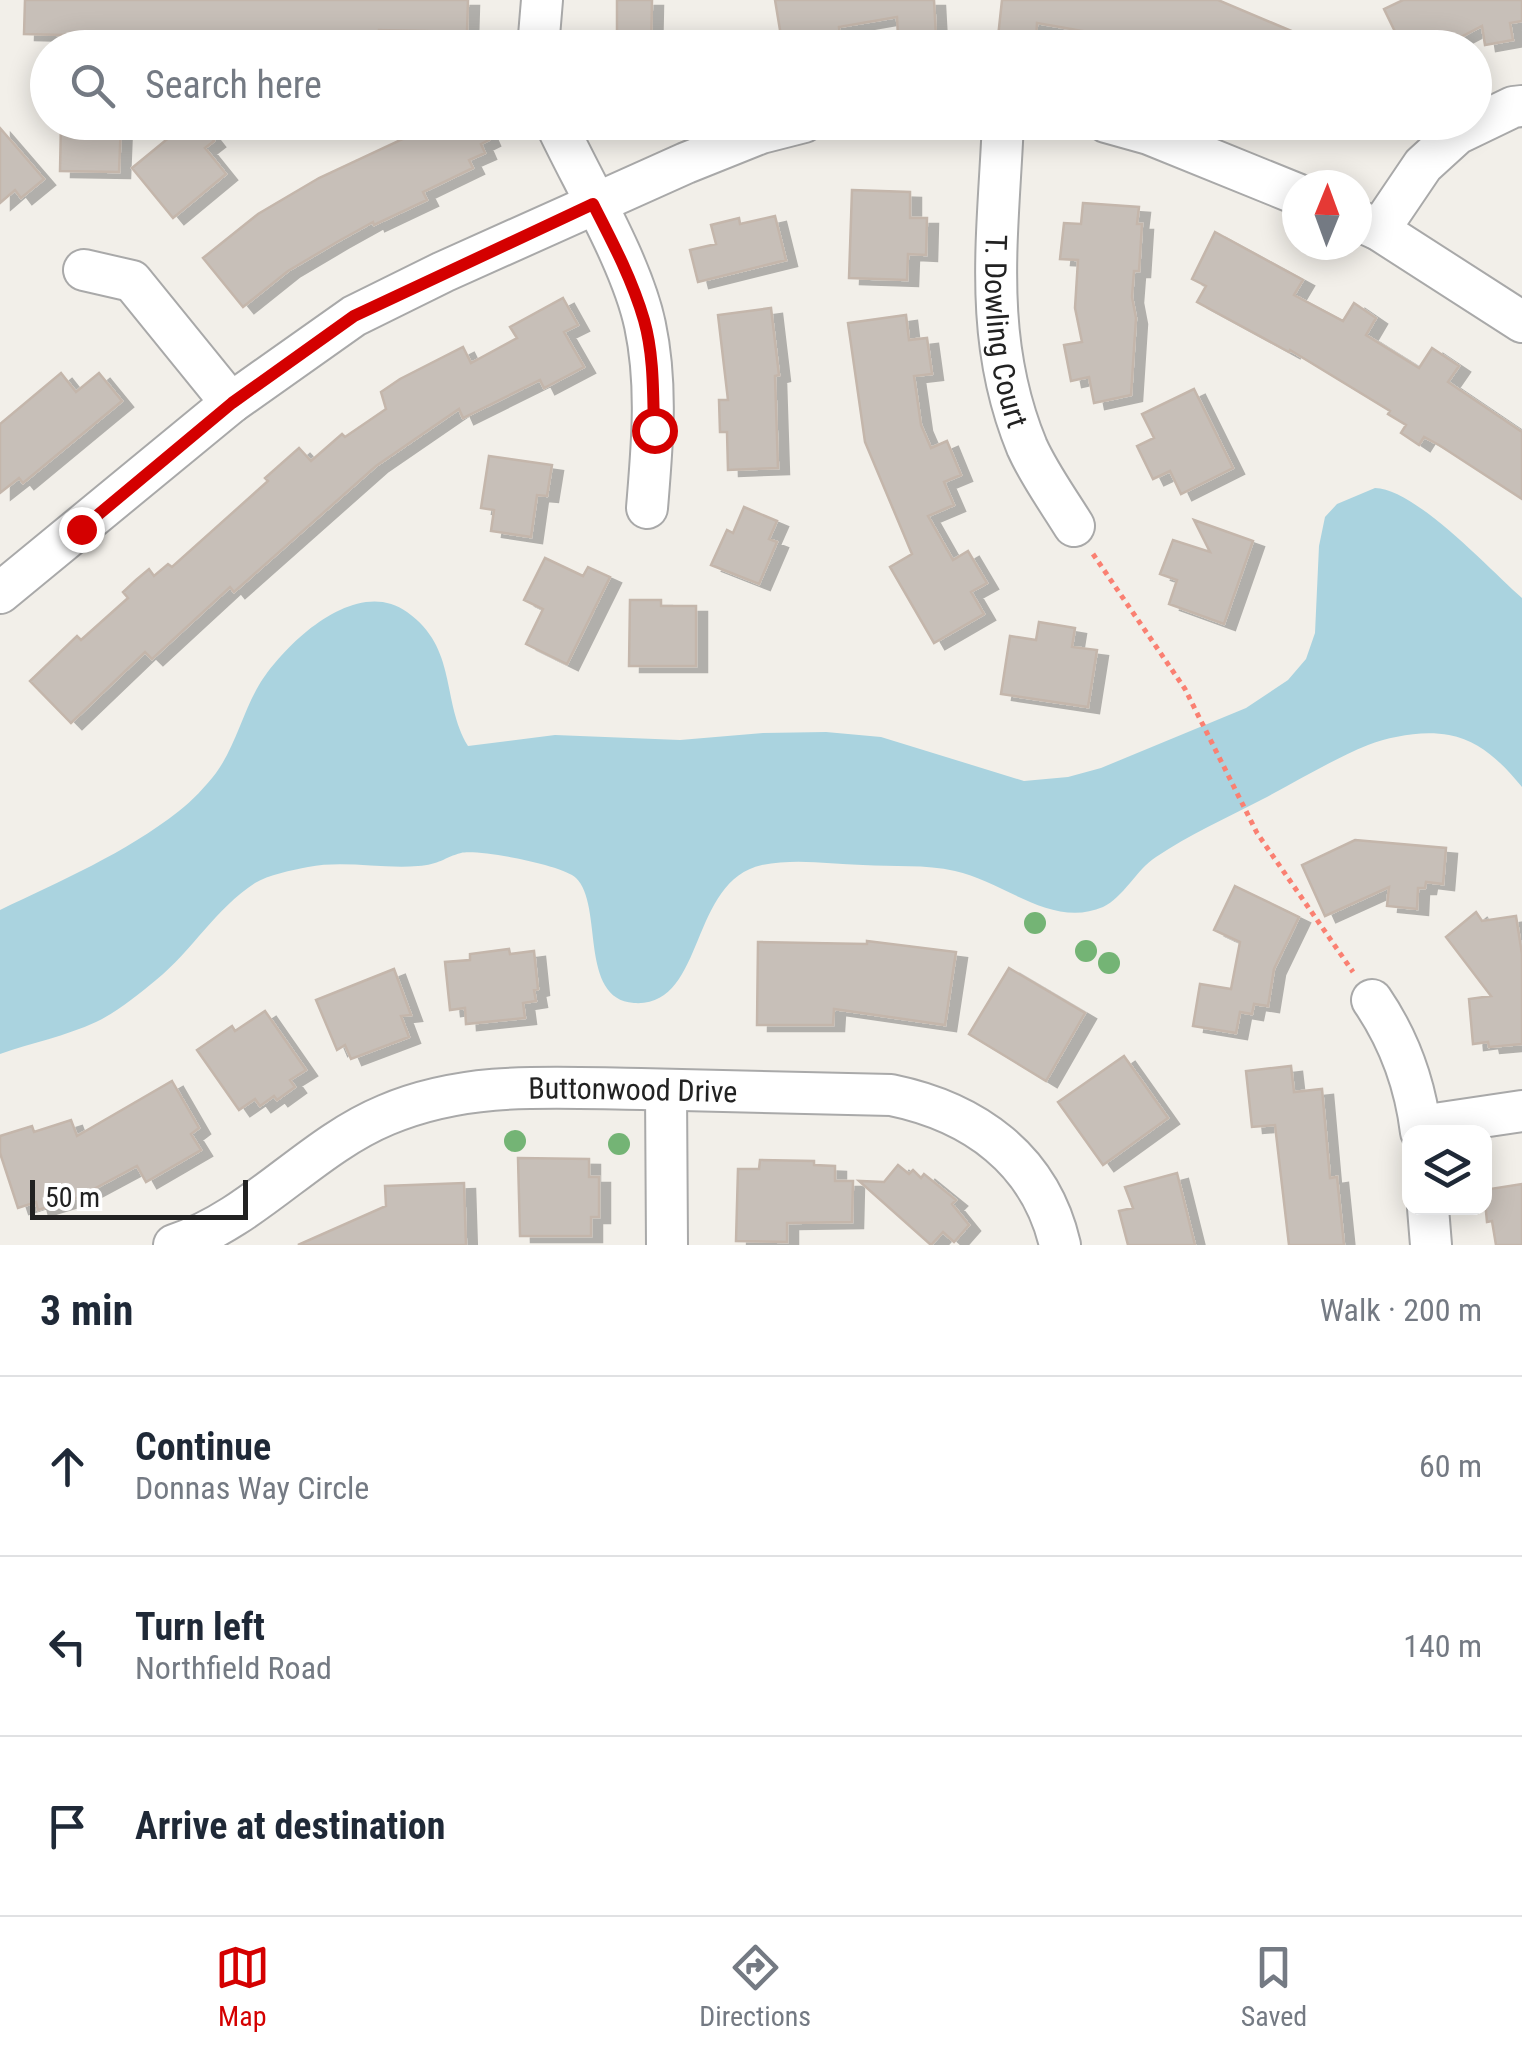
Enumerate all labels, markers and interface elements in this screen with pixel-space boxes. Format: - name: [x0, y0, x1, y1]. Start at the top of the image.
- search box: [30, 30, 1492, 140]
- icon: search: [65, 58, 120, 113]
- text: Search here: [145, 63, 322, 107]
- north arrow: [1282, 170, 1372, 260]
- street label: T. Dowling Court: [979, 234, 1036, 432]
- route start: [632, 408, 678, 454]
- route end: [59, 507, 105, 553]
- street label: Buttonwood Drive: [528, 1070, 738, 1109]
- map controls: [1402, 1125, 1492, 1215]
- button: layers: [1402, 1125, 1492, 1215]
- scale bar: [30, 1175, 248, 1220]
- text: 50 m: [45, 1181, 100, 1214]
- text: 3 min: [40, 1286, 133, 1335]
- text: Walk · 200 m: [1320, 1291, 1482, 1329]
- text: Continue: [135, 1425, 271, 1469]
- icon: ahead: [40, 1439, 95, 1494]
- text: 60 m: [1419, 1447, 1482, 1485]
- text: Donnas Way Circle: [135, 1469, 369, 1507]
- text: Turn left: [135, 1605, 265, 1649]
- icon: left: [40, 1619, 95, 1674]
- text: 140 m: [1403, 1627, 1482, 1665]
- text: Northfield Road: [135, 1649, 332, 1687]
- icon: arrive: [40, 1799, 95, 1854]
- text: Arrive at destination: [135, 1804, 445, 1848]
- tab: Map: [215, 1940, 270, 2033]
- tab: Directions: [699, 1940, 811, 2033]
- tab: Saved: [1241, 1940, 1307, 2033]

